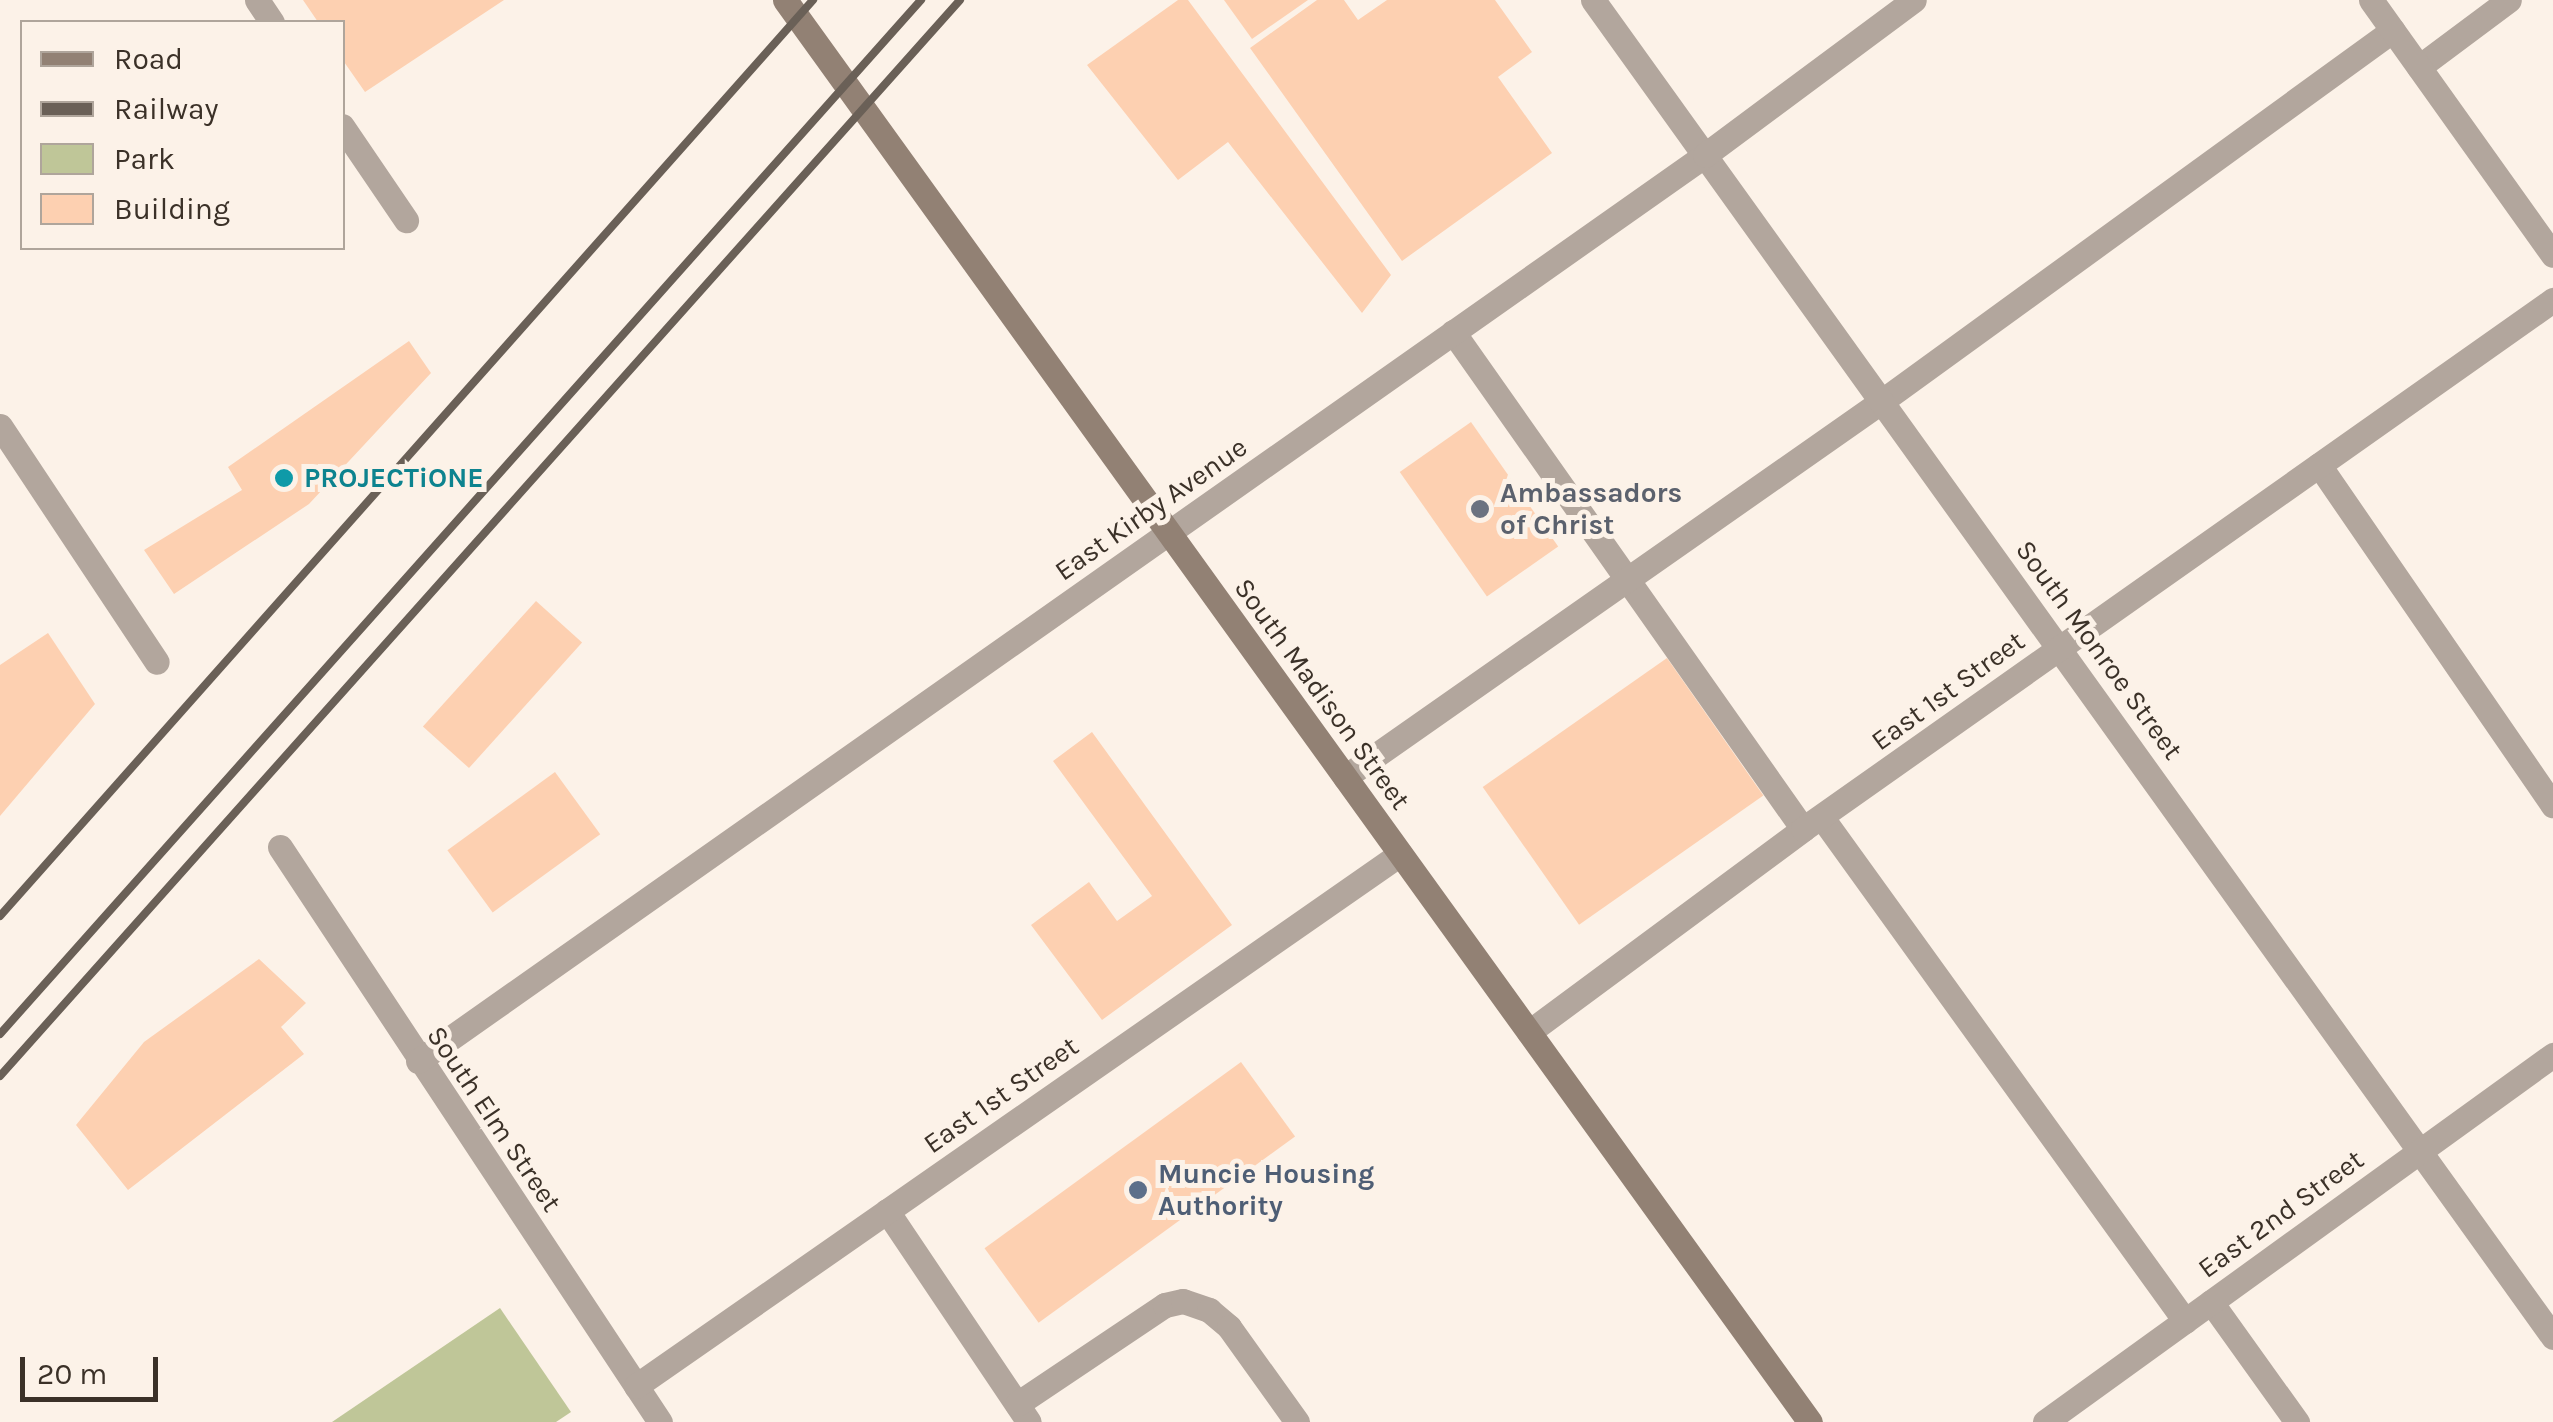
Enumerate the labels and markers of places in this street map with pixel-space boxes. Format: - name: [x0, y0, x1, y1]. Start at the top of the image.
- place label: PROJECTiONE: [304, 461, 484, 495]
- marker: PROJECTiONE: [273, 467, 295, 489]
- place label: Ambassadors of Christ: [1500, 476, 1682, 542]
- marker: Ambassadors of Christ: [1469, 498, 1491, 520]
- place label: Muncie Housing Authority: [1158, 1157, 1374, 1223]
- marker: Muncie Housing Authority: [1127, 1179, 1149, 1201]

